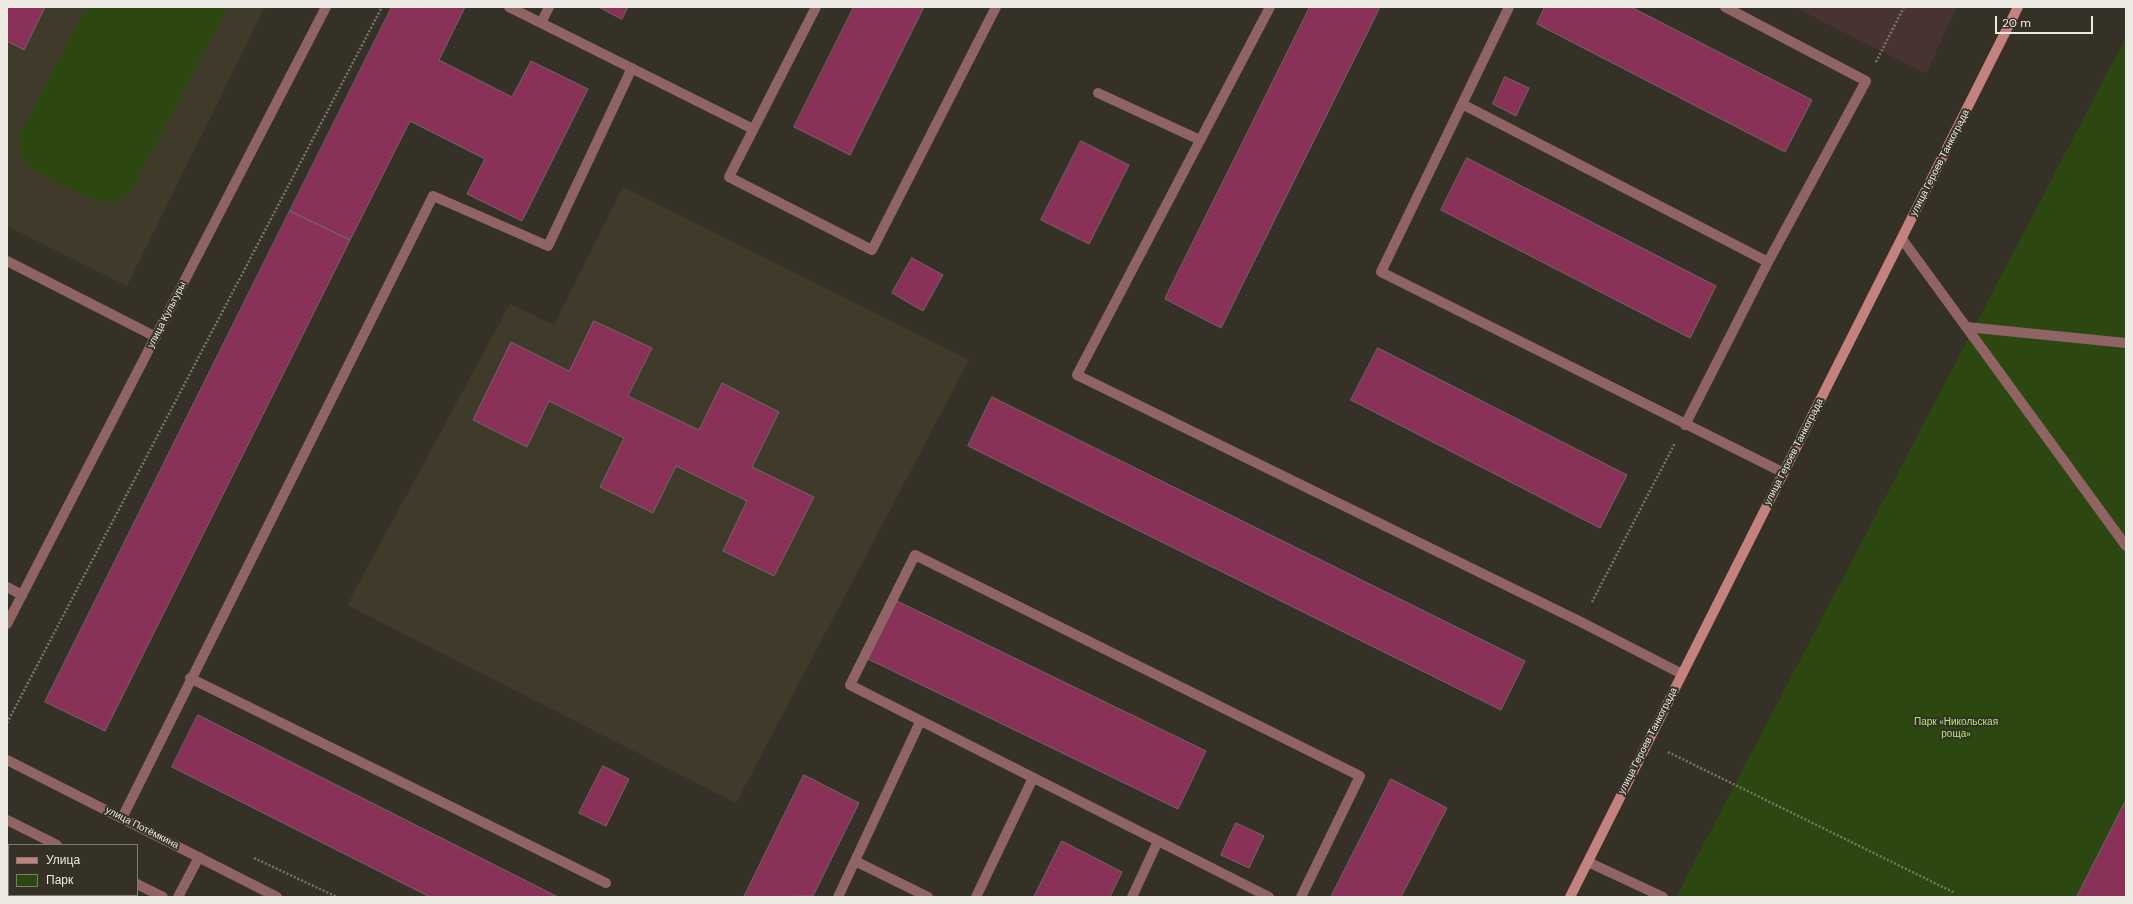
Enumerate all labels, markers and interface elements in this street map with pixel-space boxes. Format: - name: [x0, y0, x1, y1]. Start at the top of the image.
- scale bar: [1997, 8, 2095, 34]
- text: 20 m: [2002, 15, 2031, 31]
- street label: улица Героев Танкограда: [1908, 108, 1972, 218]
- street label: улица Культуры: [145, 280, 189, 350]
- street label: улица Героев Танкограда: [1762, 397, 1826, 507]
- street label: улица Героев Танкограда: [1616, 686, 1680, 796]
- park label: Парк «Никольская роща»: [1914, 716, 1998, 740]
- street label: улица Потёмкина: [103, 804, 181, 852]
- legend: [8, 844, 138, 896]
- text: Улица: [46, 852, 80, 868]
- text: Парк: [46, 872, 73, 888]

